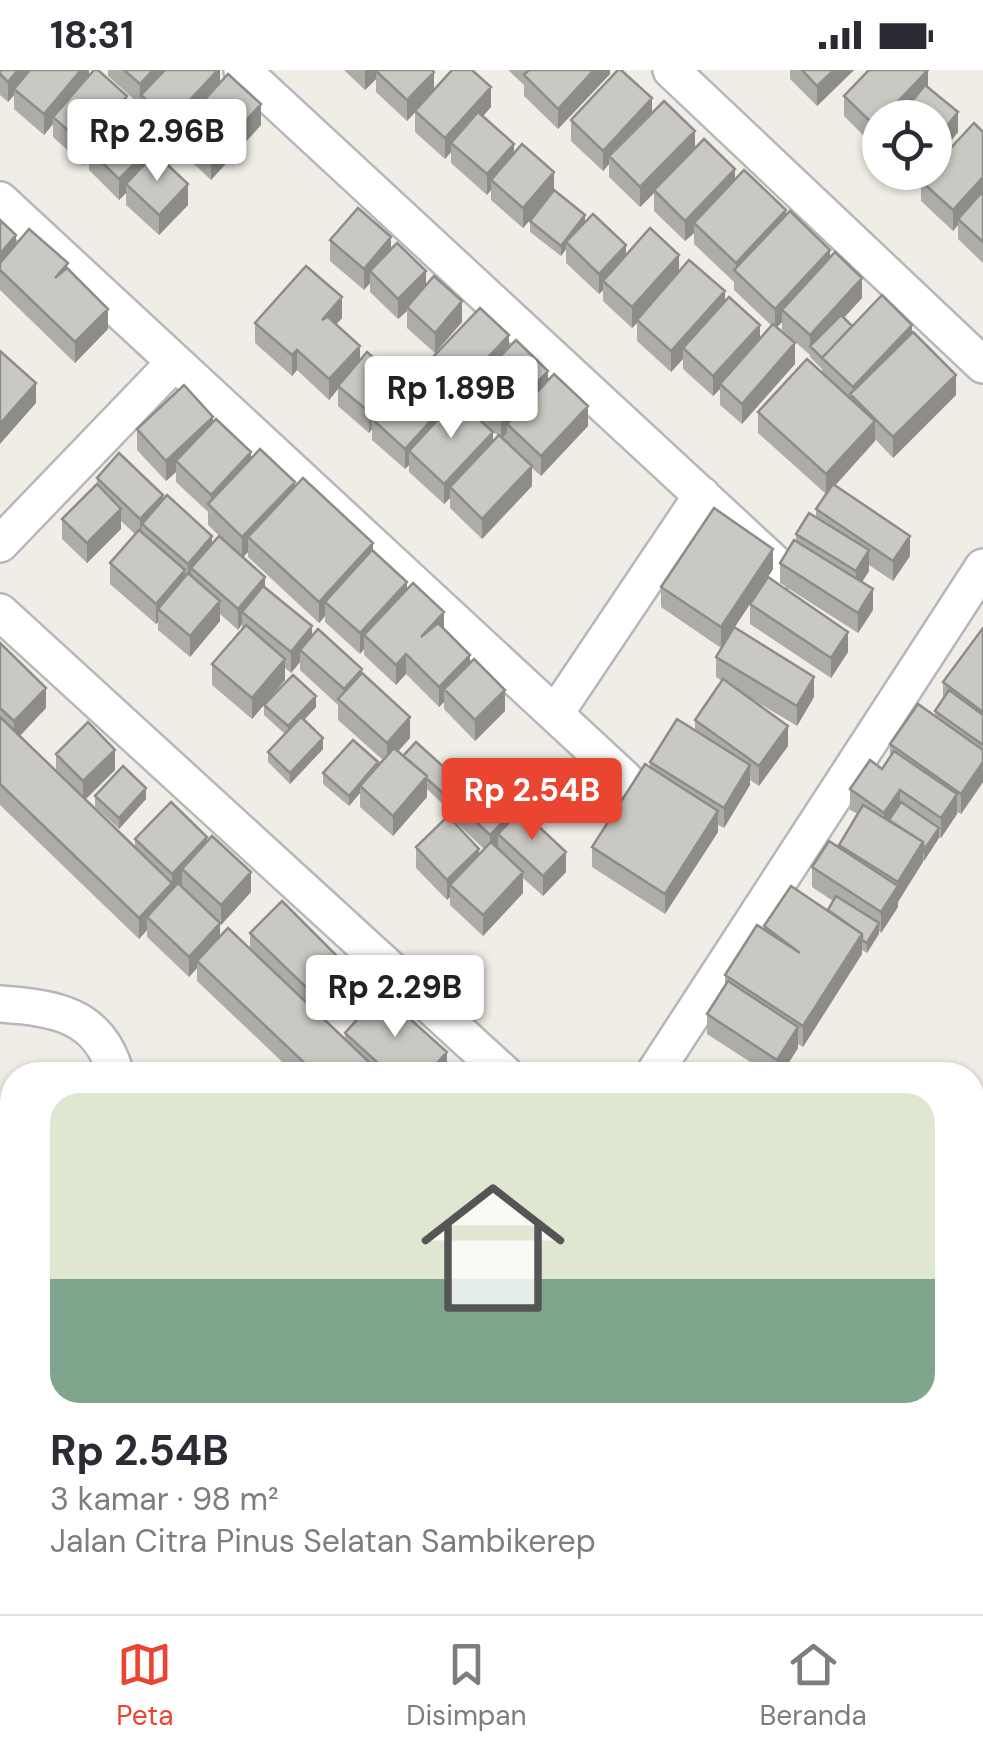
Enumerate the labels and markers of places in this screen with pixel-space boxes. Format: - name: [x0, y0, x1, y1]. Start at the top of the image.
- pin: Rp 2.96B: [54, 99, 260, 184]
- pin: Rp 1.89B: [348, 356, 554, 441]
- pin: Rp 2.54B: [429, 758, 635, 843]
- pin: Rp 2.29B: [292, 955, 498, 1040]

